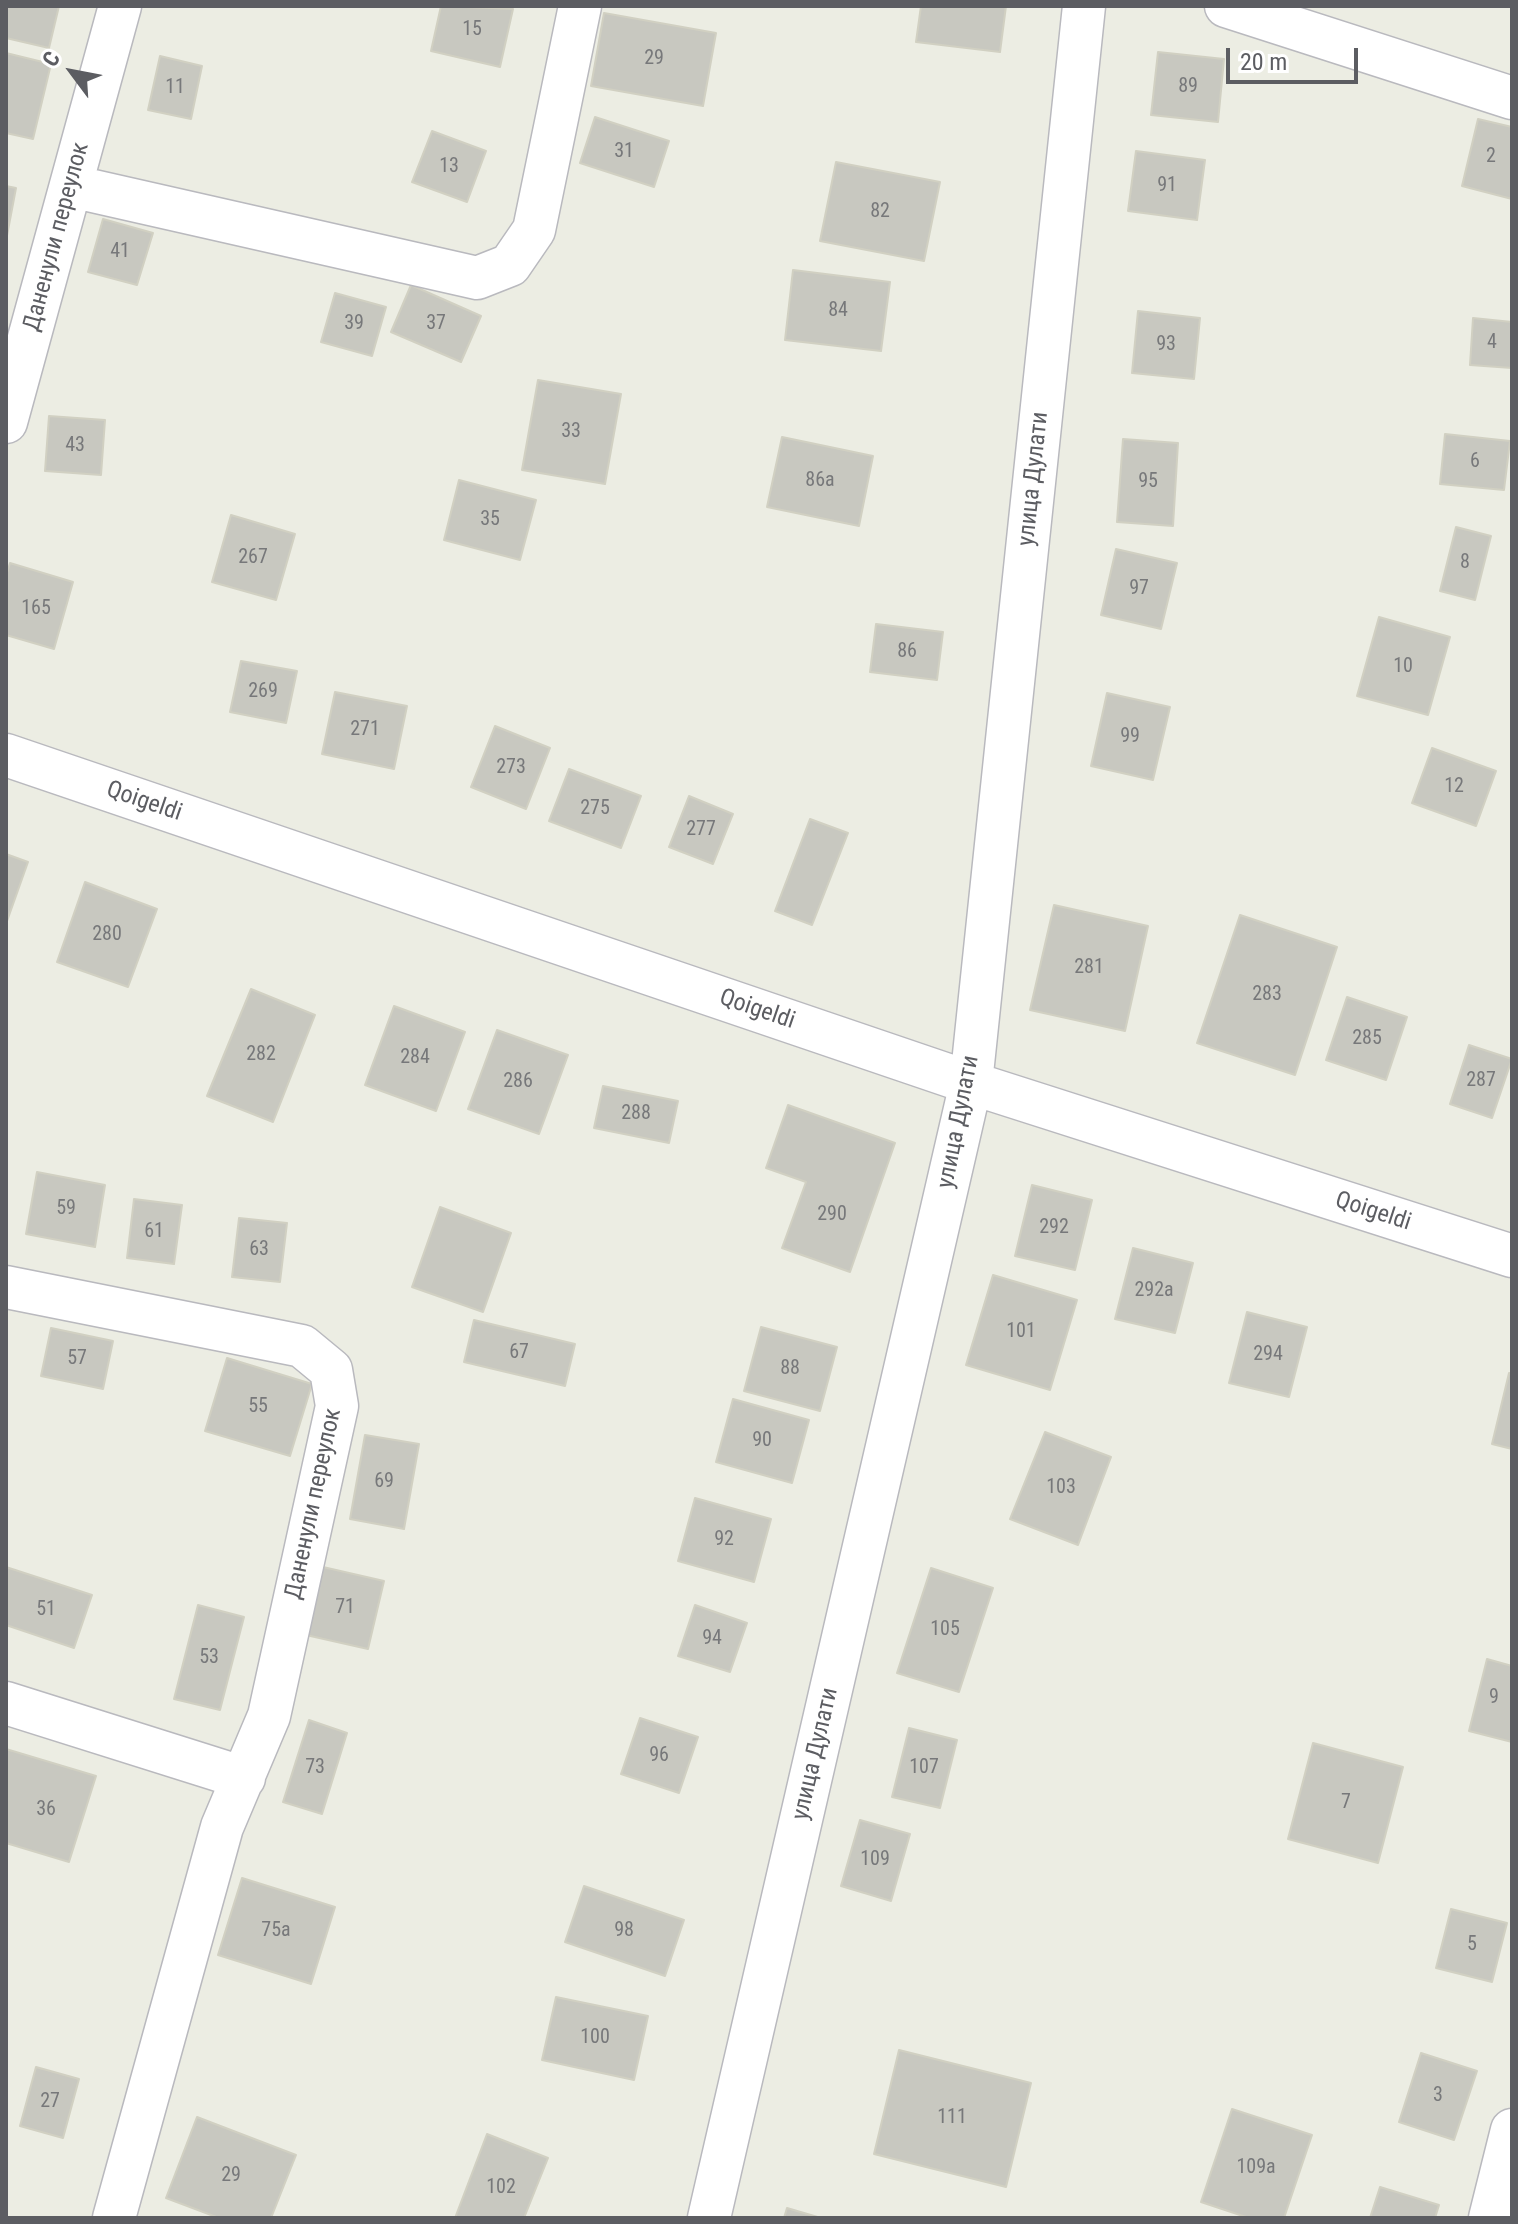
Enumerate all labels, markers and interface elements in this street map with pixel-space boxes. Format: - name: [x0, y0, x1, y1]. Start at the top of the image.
- house number: 15: [462, 18, 482, 42]
- north arrow: [32, 32, 112, 112]
- scale bar: [1230, 32, 1362, 82]
- text: С: [37, 47, 65, 71]
- house number: 29: [644, 47, 664, 71]
- text: 20 m: [1240, 48, 1287, 76]
- house number: 89: [1178, 75, 1198, 99]
- house number: 11: [165, 76, 185, 100]
- street label: Даненули переулок: [18, 139, 96, 335]
- house number: 31: [614, 140, 634, 164]
- house number: 2: [1486, 145, 1496, 169]
- house number: 13: [439, 155, 459, 179]
- house number: 91: [1157, 174, 1177, 198]
- house number: 82: [870, 200, 890, 224]
- house number: 41: [110, 240, 130, 264]
- house number: 84: [828, 299, 848, 323]
- house number: 39: [344, 312, 364, 336]
- house number: 37: [426, 312, 446, 336]
- house number: 4: [1487, 331, 1497, 355]
- house number: 93: [1156, 333, 1176, 357]
- street label: улица Дулати: [1013, 410, 1055, 548]
- house number: 33: [561, 420, 581, 444]
- house number: 43: [65, 434, 85, 458]
- house number: 6: [1470, 450, 1480, 474]
- house number: 86а: [805, 469, 835, 493]
- house number: 95: [1138, 470, 1158, 494]
- house number: 35: [480, 508, 500, 532]
- house number: 267: [238, 546, 268, 570]
- house number: 8: [1460, 551, 1470, 575]
- house number: 97: [1129, 577, 1149, 601]
- house number: 165: [21, 597, 51, 621]
- house number: 86: [897, 640, 917, 664]
- house number: 10: [1393, 655, 1413, 679]
- house number: 269: [248, 680, 278, 704]
- house number: 271: [350, 718, 380, 742]
- house number: 99: [1120, 725, 1140, 749]
- house number: 273: [496, 756, 526, 780]
- house number: 12: [1444, 775, 1464, 799]
- street label: Qoigeldi: [102, 776, 186, 828]
- house number: 275: [580, 797, 610, 821]
- house number: 277: [686, 818, 716, 842]
- house number: 280: [92, 923, 122, 947]
- house number: 281: [1074, 956, 1104, 980]
- house number: 283: [1252, 983, 1282, 1007]
- street label: Qoigeldi: [715, 984, 799, 1036]
- house number: 285: [1352, 1027, 1382, 1051]
- house number: 282: [246, 1043, 276, 1067]
- house number: 284: [400, 1046, 430, 1070]
- street label: улица Дулати: [932, 1053, 986, 1191]
- house number: 287: [1466, 1069, 1496, 1093]
- house number: 286: [503, 1070, 533, 1094]
- house number: 288: [621, 1102, 651, 1126]
- street label: Qoigeldi: [1331, 1186, 1415, 1238]
- house number: 59: [56, 1197, 76, 1221]
- house number: 290: [817, 1203, 847, 1227]
- house number: 292: [1039, 1216, 1069, 1240]
- house number: 61: [144, 1220, 164, 1244]
- house number: 63: [249, 1238, 269, 1262]
- house number: 292а: [1134, 1279, 1174, 1303]
- house number: 101: [1006, 1320, 1036, 1344]
- house number: 67: [509, 1341, 529, 1365]
- house number: 294: [1253, 1343, 1283, 1367]
- house number: 57: [67, 1347, 87, 1371]
- house number: 88: [780, 1357, 800, 1381]
- house number: 55: [248, 1395, 268, 1419]
- street label: Даненули переулок: [280, 1406, 348, 1602]
- house number: 90: [752, 1429, 772, 1453]
- house number: 69: [374, 1470, 394, 1494]
- house number: 103: [1046, 1476, 1076, 1500]
- house number: 92: [714, 1528, 734, 1552]
- house number: 71: [335, 1596, 355, 1620]
- house number: 51: [36, 1598, 56, 1622]
- house number: 105: [930, 1618, 960, 1642]
- house number: 94: [702, 1627, 722, 1651]
- house number: 53: [199, 1646, 219, 1670]
- street label: улица Дулати: [787, 1685, 845, 1823]
- house number: 9: [1489, 1686, 1499, 1710]
- house number: 96: [649, 1744, 669, 1768]
- house number: 73: [305, 1756, 325, 1780]
- house number: 107: [909, 1756, 939, 1780]
- house number: 7: [1341, 1791, 1351, 1815]
- house number: 36: [36, 1798, 56, 1822]
- house number: 109: [860, 1848, 890, 1872]
- house number: 75а: [261, 1919, 291, 1943]
- house number: 98: [614, 1919, 634, 1943]
- house number: 5: [1467, 1933, 1477, 1957]
- house number: 100: [580, 2026, 610, 2050]
- house number: 3: [1433, 2084, 1443, 2108]
- house number: 27: [40, 2090, 60, 2114]
- house number: 111: [937, 2106, 967, 2130]
- house number: 109а: [1236, 2156, 1276, 2180]
- house number: 29: [221, 2164, 241, 2188]
- house number: 102: [486, 2176, 516, 2200]

